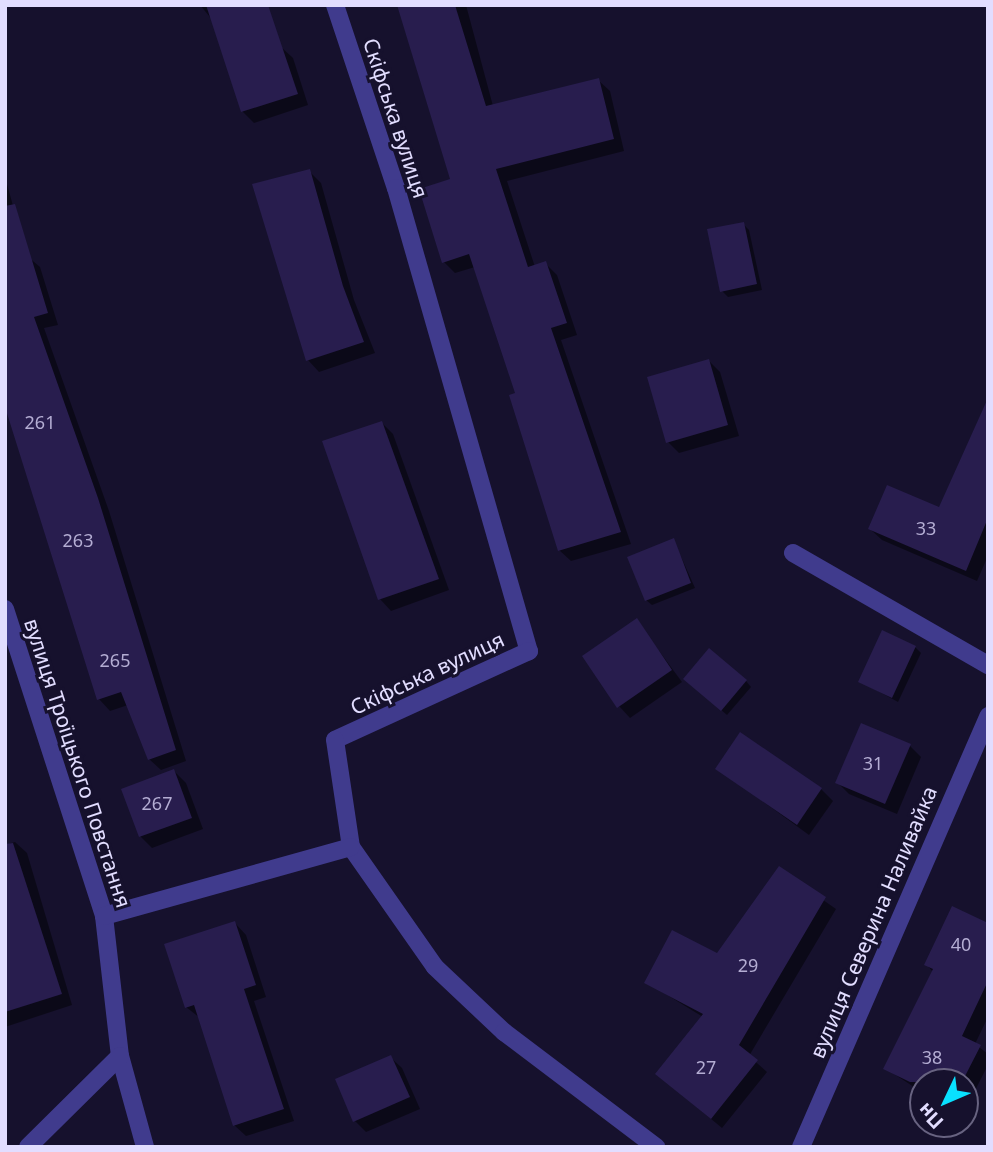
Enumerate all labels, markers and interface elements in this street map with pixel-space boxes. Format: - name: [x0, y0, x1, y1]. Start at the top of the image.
- street label: Скіфська вулиця: [358, 35, 434, 201]
- house number: 261: [25, 411, 55, 433]
- house number: 33: [916, 517, 936, 539]
- house number: 263: [63, 529, 93, 551]
- street label: вулиця Троїцького Повстання: [19, 615, 137, 911]
- street label: Скіфська вулиця: [346, 626, 508, 720]
- house number: 265: [100, 649, 130, 671]
- house number: 31: [863, 752, 883, 774]
- street label: вулиця Северина Наливайка: [804, 782, 942, 1062]
- house number: 267: [142, 792, 172, 814]
- house number: 40: [951, 933, 971, 955]
- house number: 29: [738, 954, 758, 976]
- house number: 38: [922, 1046, 942, 1068]
- house number: 27: [696, 1056, 716, 1078]
- north arrow: [909, 1068, 979, 1138]
- text: Пн: [912, 1097, 949, 1135]

